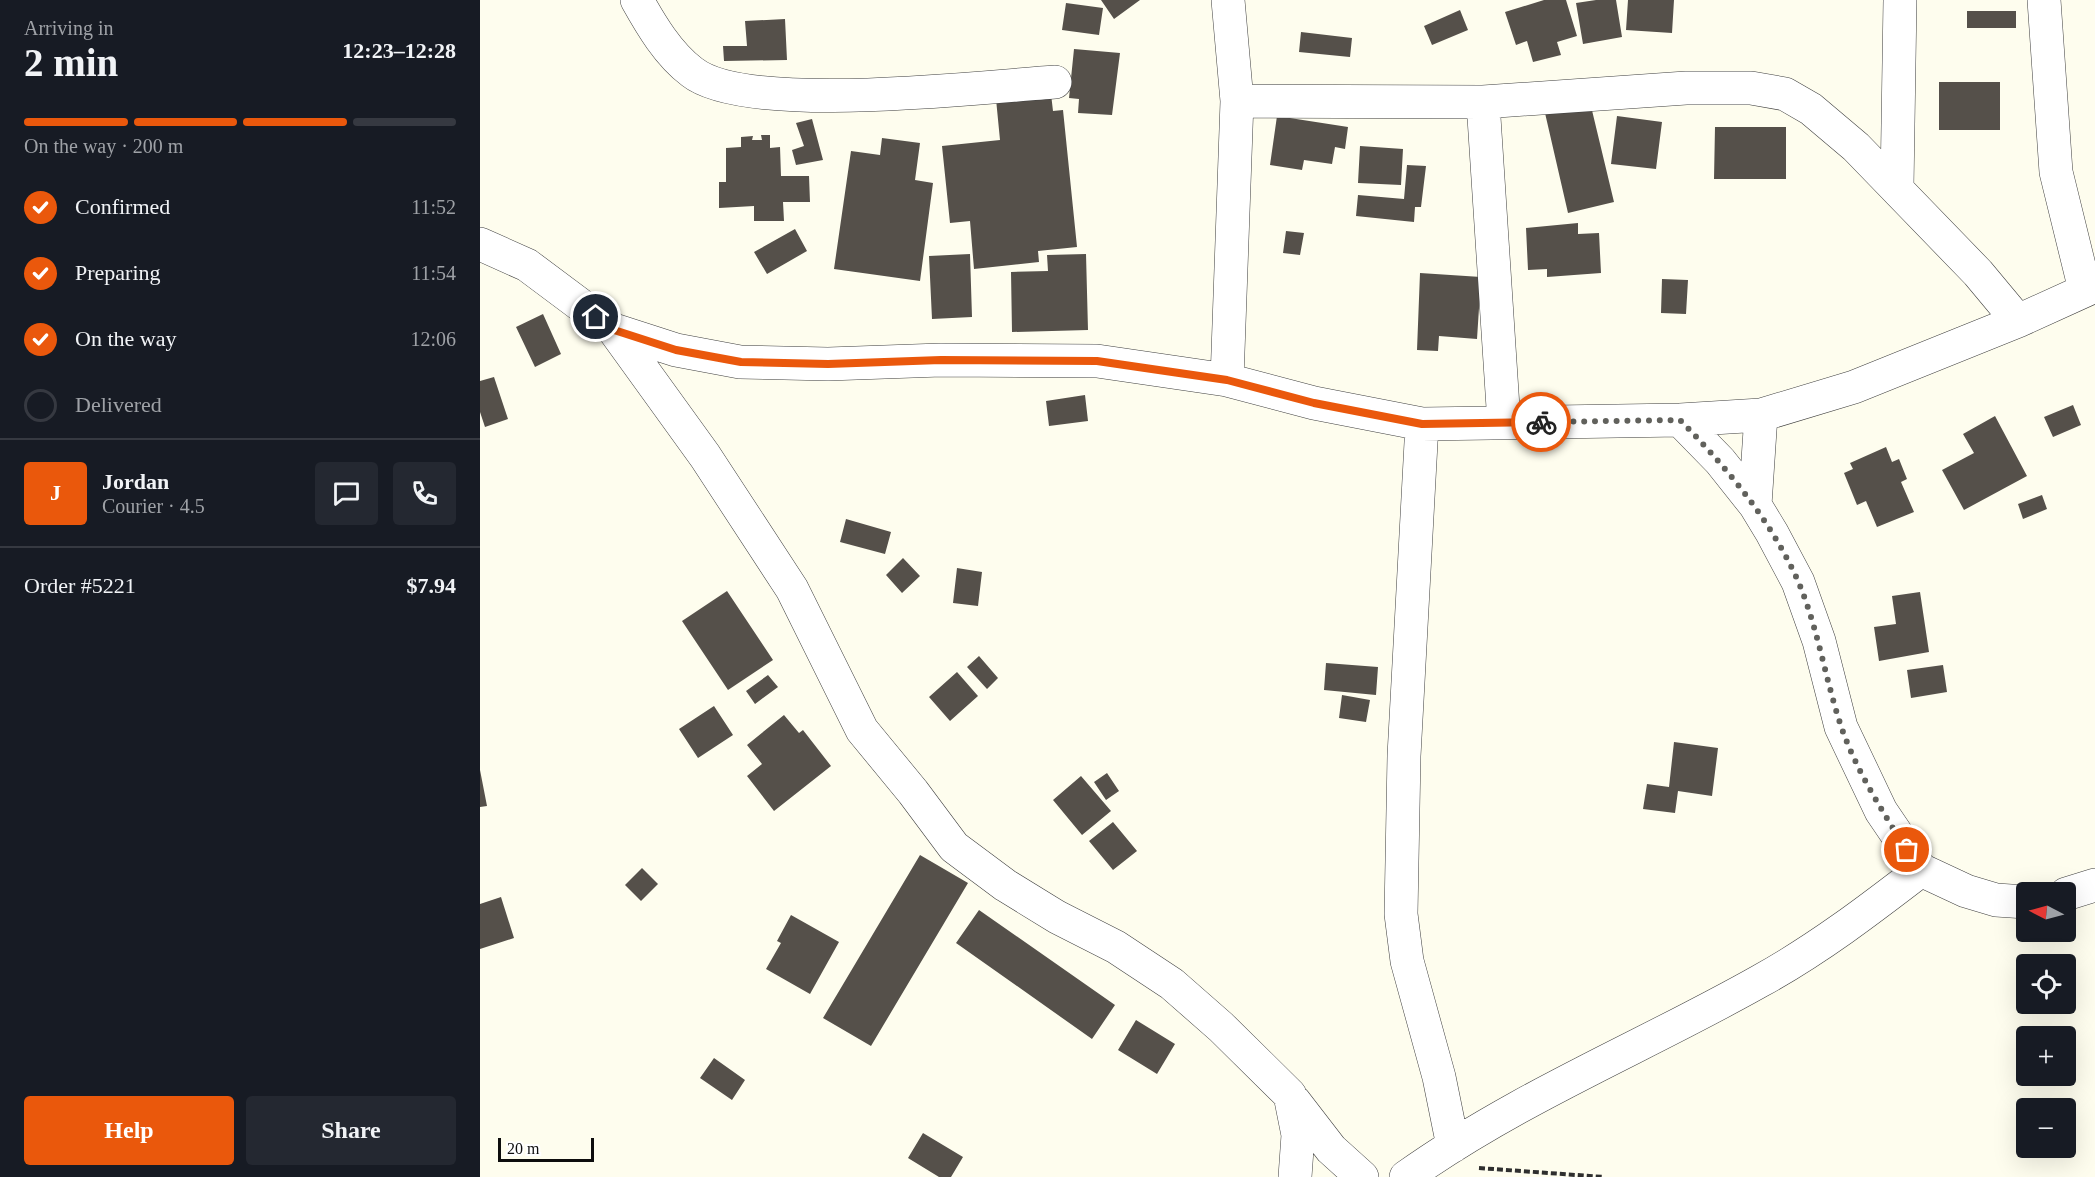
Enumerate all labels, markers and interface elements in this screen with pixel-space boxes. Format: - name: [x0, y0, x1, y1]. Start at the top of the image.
- text: Arriving in: [24, 17, 113, 39]
- text: 12:23–12:28: [342, 38, 456, 63]
- text: 2 min: [24, 41, 118, 84]
- text: On the way · 200 m: [24, 135, 183, 157]
- icon: check: [24, 191, 57, 224]
- text: Confirmed: [75, 194, 170, 219]
- text: 11:52: [411, 196, 456, 218]
- icon: check: [24, 257, 57, 290]
- text: Preparing: [75, 260, 161, 285]
- text: 11:54: [411, 262, 456, 284]
- pin: [570, 291, 621, 342]
- icon: home: [579, 300, 612, 333]
- icon: check: [24, 323, 57, 356]
- text: On the way: [75, 326, 176, 351]
- text: 12:06: [410, 328, 456, 350]
- text: Delivered: [75, 392, 162, 417]
- courier: [1511, 392, 1571, 452]
- icon: bike: [1525, 406, 1558, 439]
- button: chat: [315, 462, 378, 525]
- button: phone: [393, 462, 456, 525]
- text: Jordan: [102, 469, 169, 494]
- text: J: [50, 480, 61, 505]
- text: Courier · 4.5: [102, 495, 205, 517]
- text: Order #5221: [24, 573, 136, 598]
- text: $7.94: [407, 573, 456, 598]
- pin: [1881, 824, 1932, 875]
- icon: bag: [1890, 833, 1923, 866]
- north arrow: [2016, 882, 2076, 942]
- map controls: [2016, 882, 2076, 1158]
- button: locate: [2016, 954, 2076, 1014]
- button: +: [2016, 1026, 2076, 1086]
- button: Help: [24, 1096, 234, 1165]
- button: Share: [246, 1096, 456, 1165]
- button: −: [2016, 1098, 2076, 1158]
- scale bar: [498, 1135, 594, 1162]
- text: 20 m: [507, 1140, 539, 1157]

